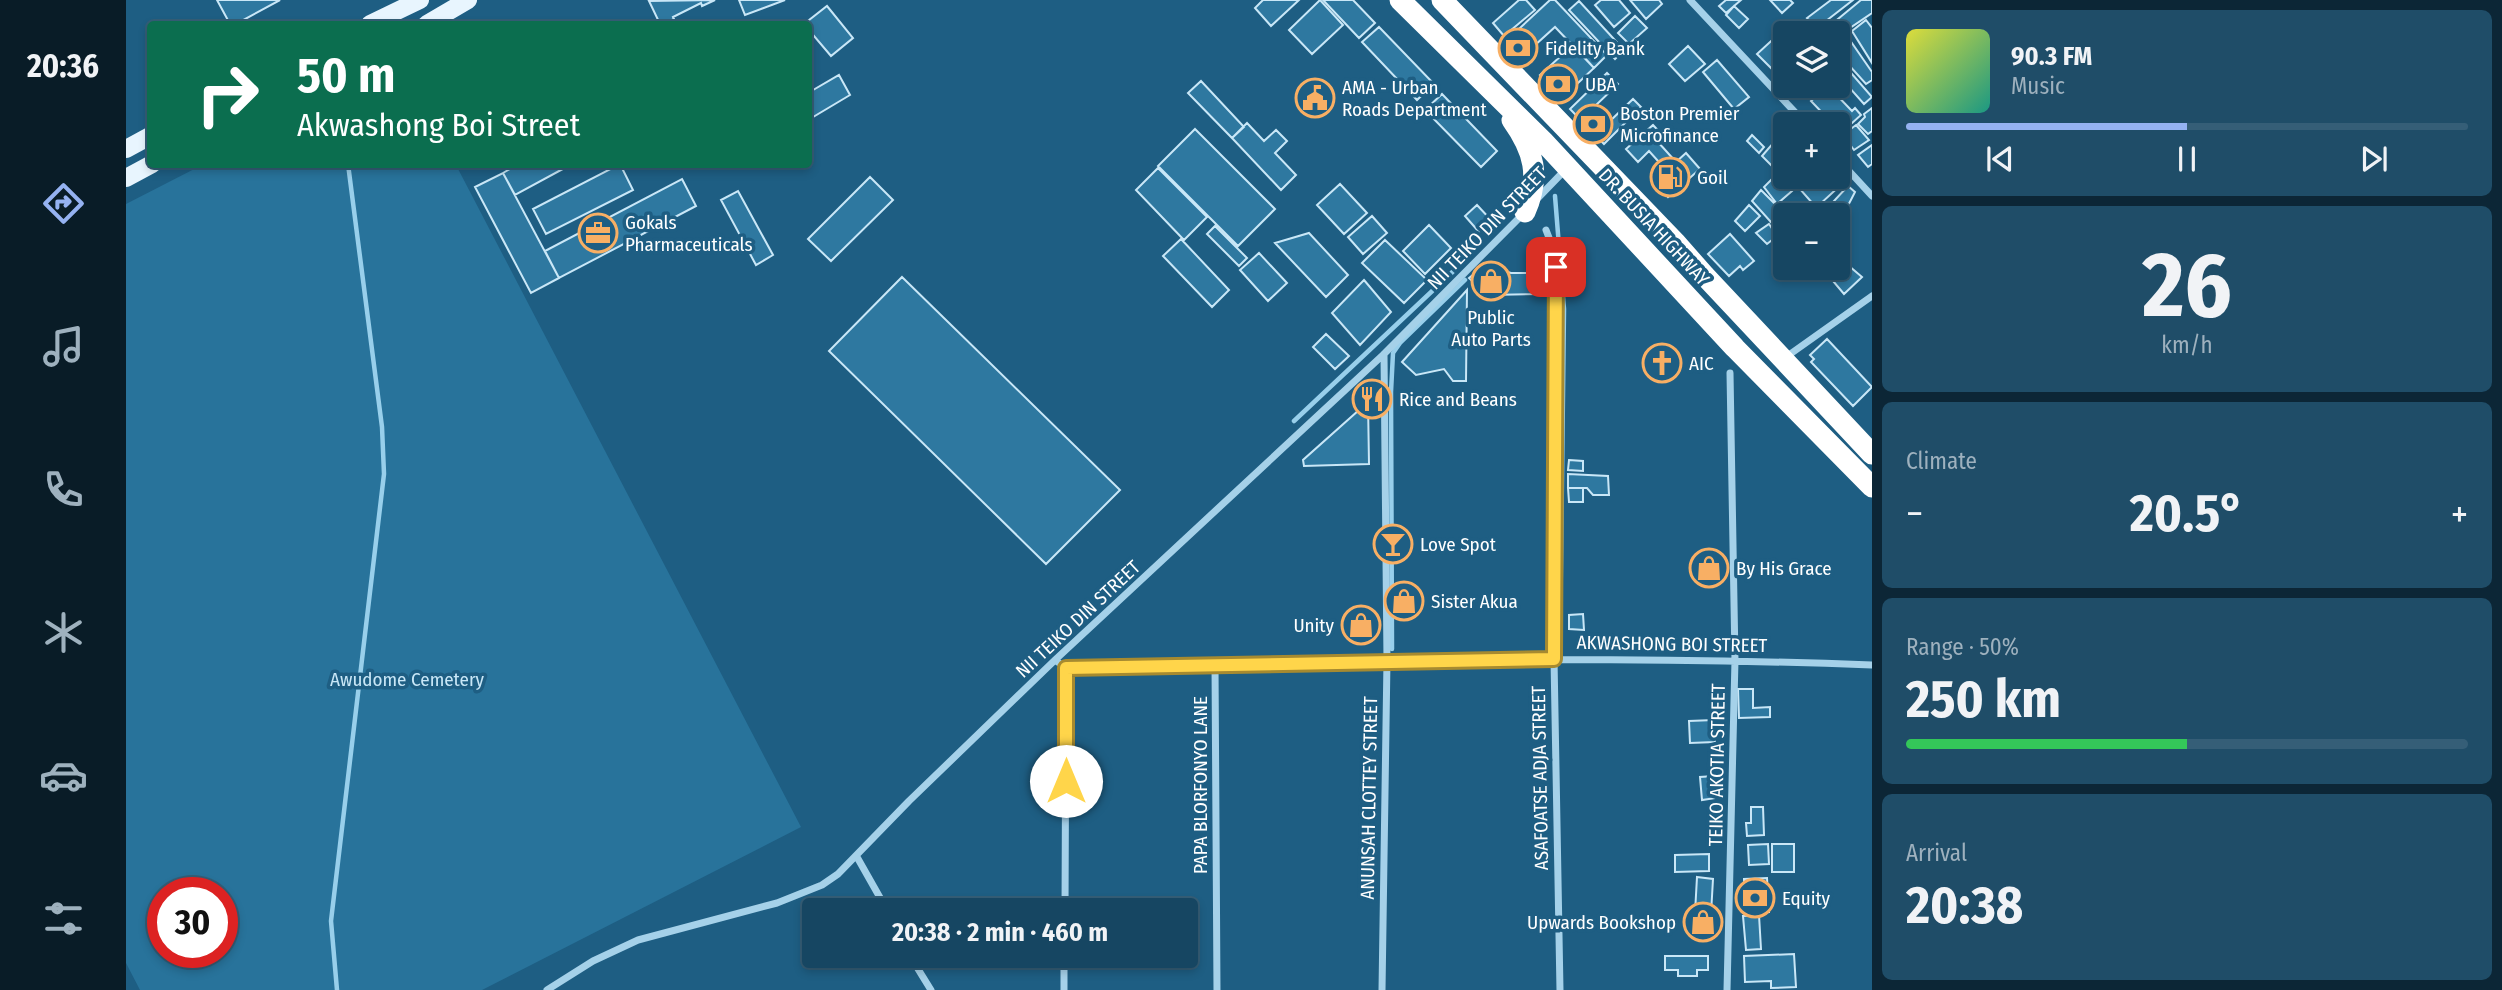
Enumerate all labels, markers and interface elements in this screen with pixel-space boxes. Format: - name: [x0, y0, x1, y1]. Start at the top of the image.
- map controls: [1773, 21, 1850, 280]
- button: layers: [1773, 21, 1850, 98]
- bank icon: Fidelity Bank: [1497, 27, 1539, 69]
- place label: Fidelity Bank: [1545, 37, 1645, 60]
- text: 90.3 FM: [2011, 41, 2092, 72]
- text: 50 m: [297, 46, 395, 105]
- text: 20:36: [27, 47, 99, 85]
- icon: right: [182, 49, 273, 140]
- bank icon: UBA: [1537, 63, 1579, 105]
- text: Music: [2011, 72, 2065, 100]
- place label: UBA: [1585, 73, 1616, 96]
- place label: AMA - Urban Roads Department: [1342, 76, 1487, 121]
- public building icon: AMA - Urban Roads Department: [1294, 77, 1336, 119]
- place label: Boston Premier Microfinance: [1620, 102, 1740, 147]
- bank icon: Boston Premier Microfinance: [1572, 103, 1614, 145]
- text: Akwashong Boi Street: [297, 106, 580, 144]
- button: +: [1773, 112, 1850, 189]
- icon: previous: [1981, 140, 2019, 178]
- icon: pause: [2168, 140, 2206, 178]
- icon: next: [2355, 140, 2393, 178]
- fuel station icon: Goil: [1649, 156, 1691, 198]
- street label: NII TEIKO DIN STREET: [1423, 162, 1552, 294]
- street label: DR. BUSIA HIGHWAY: [1594, 164, 1715, 291]
- place label: Goil: [1697, 166, 1728, 189]
- icon: directions: [39, 179, 88, 228]
- button: −: [1773, 203, 1850, 280]
- place label: Gokals Pharmaceuticals: [625, 211, 753, 256]
- office icon: Gokals Pharmaceuticals: [577, 212, 619, 254]
- text: 26: [2142, 231, 2232, 340]
- pin: [1526, 237, 1586, 297]
- icon: arrive: [1537, 248, 1575, 286]
- shop icon: Public Auto Parts: [1470, 260, 1512, 302]
- place label: Public Auto Parts: [1451, 306, 1531, 351]
- icon: music: [39, 322, 88, 371]
- text: km/h: [2161, 331, 2213, 359]
- church icon: AIC: [1641, 342, 1683, 384]
- place label: AIC: [1689, 352, 1714, 375]
- restaurant icon: Rice and Beans: [1351, 378, 1393, 420]
- place label: Rice and Beans: [1399, 388, 1517, 411]
- text: Climate: [1906, 447, 1977, 475]
- icon: phone: [39, 465, 88, 514]
- text: 20.5°: [2130, 482, 2244, 545]
- text: −: [1906, 491, 1923, 537]
- text: +: [2451, 491, 2468, 537]
- bar icon: Love Spot: [1372, 523, 1414, 565]
- place label: Love Spot: [1420, 533, 1497, 556]
- shop icon: By His Grace: [1688, 547, 1730, 589]
- street label: NII TEIKO DIN STREET: [1011, 555, 1145, 683]
- place label: By His Grace: [1736, 557, 1832, 580]
- shop icon: Sister Akua: [1383, 580, 1425, 622]
- place label: Sister Akua: [1431, 590, 1518, 613]
- shop icon: Unity: [1340, 604, 1382, 646]
- icon: climate: [39, 608, 88, 657]
- place label: Unity: [1293, 614, 1335, 637]
- street label: AKWASHONG BOI STREET: [1577, 631, 1768, 657]
- text: Range · 50%: [1906, 633, 2019, 661]
- park label: Awudome Cemetery: [330, 668, 485, 691]
- text: 250 km: [1906, 668, 2061, 731]
- street label: TEIKO AKOTIA STREET: [1704, 683, 1730, 847]
- street label: ASAFOATSE ADJA STREET: [1527, 685, 1553, 870]
- street label: PAPA BLORFONYO LANE: [1189, 696, 1212, 874]
- street label: ANUNSAH CLOTTEY STREET: [1356, 696, 1382, 900]
- position arrow: [1029, 744, 1103, 818]
- icon: car: [39, 751, 88, 800]
- text: Arrival: [1906, 839, 1967, 867]
- text: 20:38: [1906, 874, 2023, 937]
- speed limit sign: 30: [147, 877, 238, 968]
- bank icon: Equity: [1734, 877, 1776, 919]
- place label: Equity: [1782, 887, 1831, 910]
- icon: filters: [39, 894, 88, 943]
- shop icon: Upwards Bookshop: [1682, 901, 1724, 943]
- place label: Upwards Bookshop: [1527, 911, 1676, 934]
- text: 20:38 · 2 min · 460 m: [892, 917, 1108, 948]

